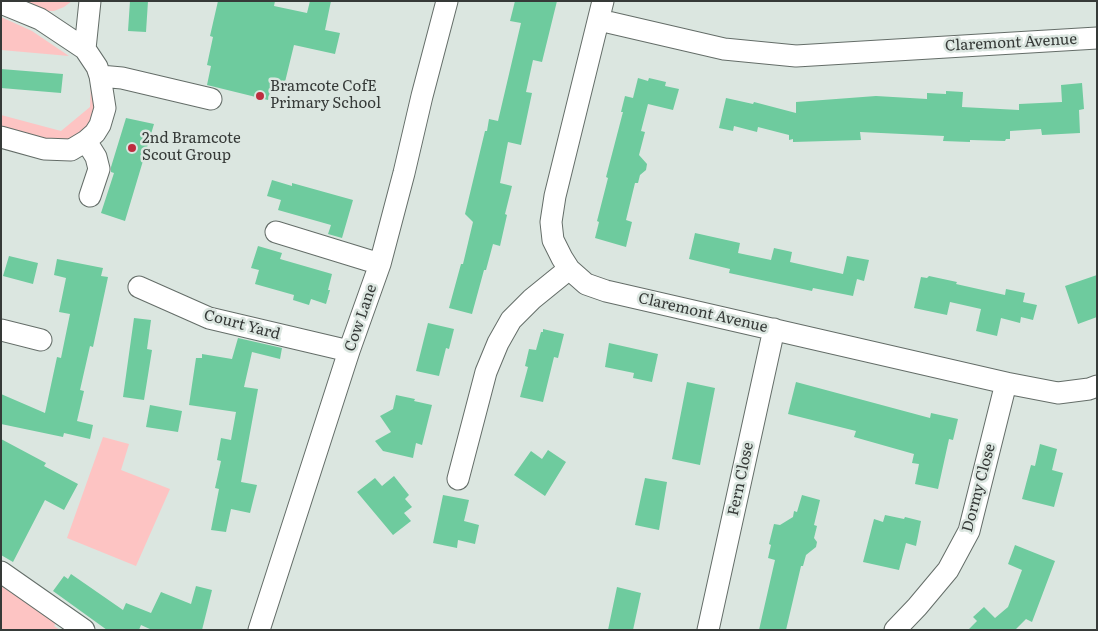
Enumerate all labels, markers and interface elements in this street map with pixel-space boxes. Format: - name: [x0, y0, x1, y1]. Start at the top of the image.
- street label: Claremont Avenue: [945, 31, 1077, 55]
- place label: Bramcote CofE Primary School: [270, 78, 381, 113]
- marker: Bramcote CofE Primary School: [254, 90, 266, 102]
- place label: 2nd Bramcote Scout Group: [142, 130, 241, 165]
- marker: 2nd Bramcote Scout Group: [126, 142, 138, 154]
- street label: Cow Lane: [341, 282, 381, 354]
- street label: Claremont Avenue: [637, 289, 769, 337]
- street label: Court Yard: [202, 306, 282, 344]
- street label: Fern Close: [724, 441, 758, 517]
- street label: Dormy Close: [959, 442, 999, 534]

